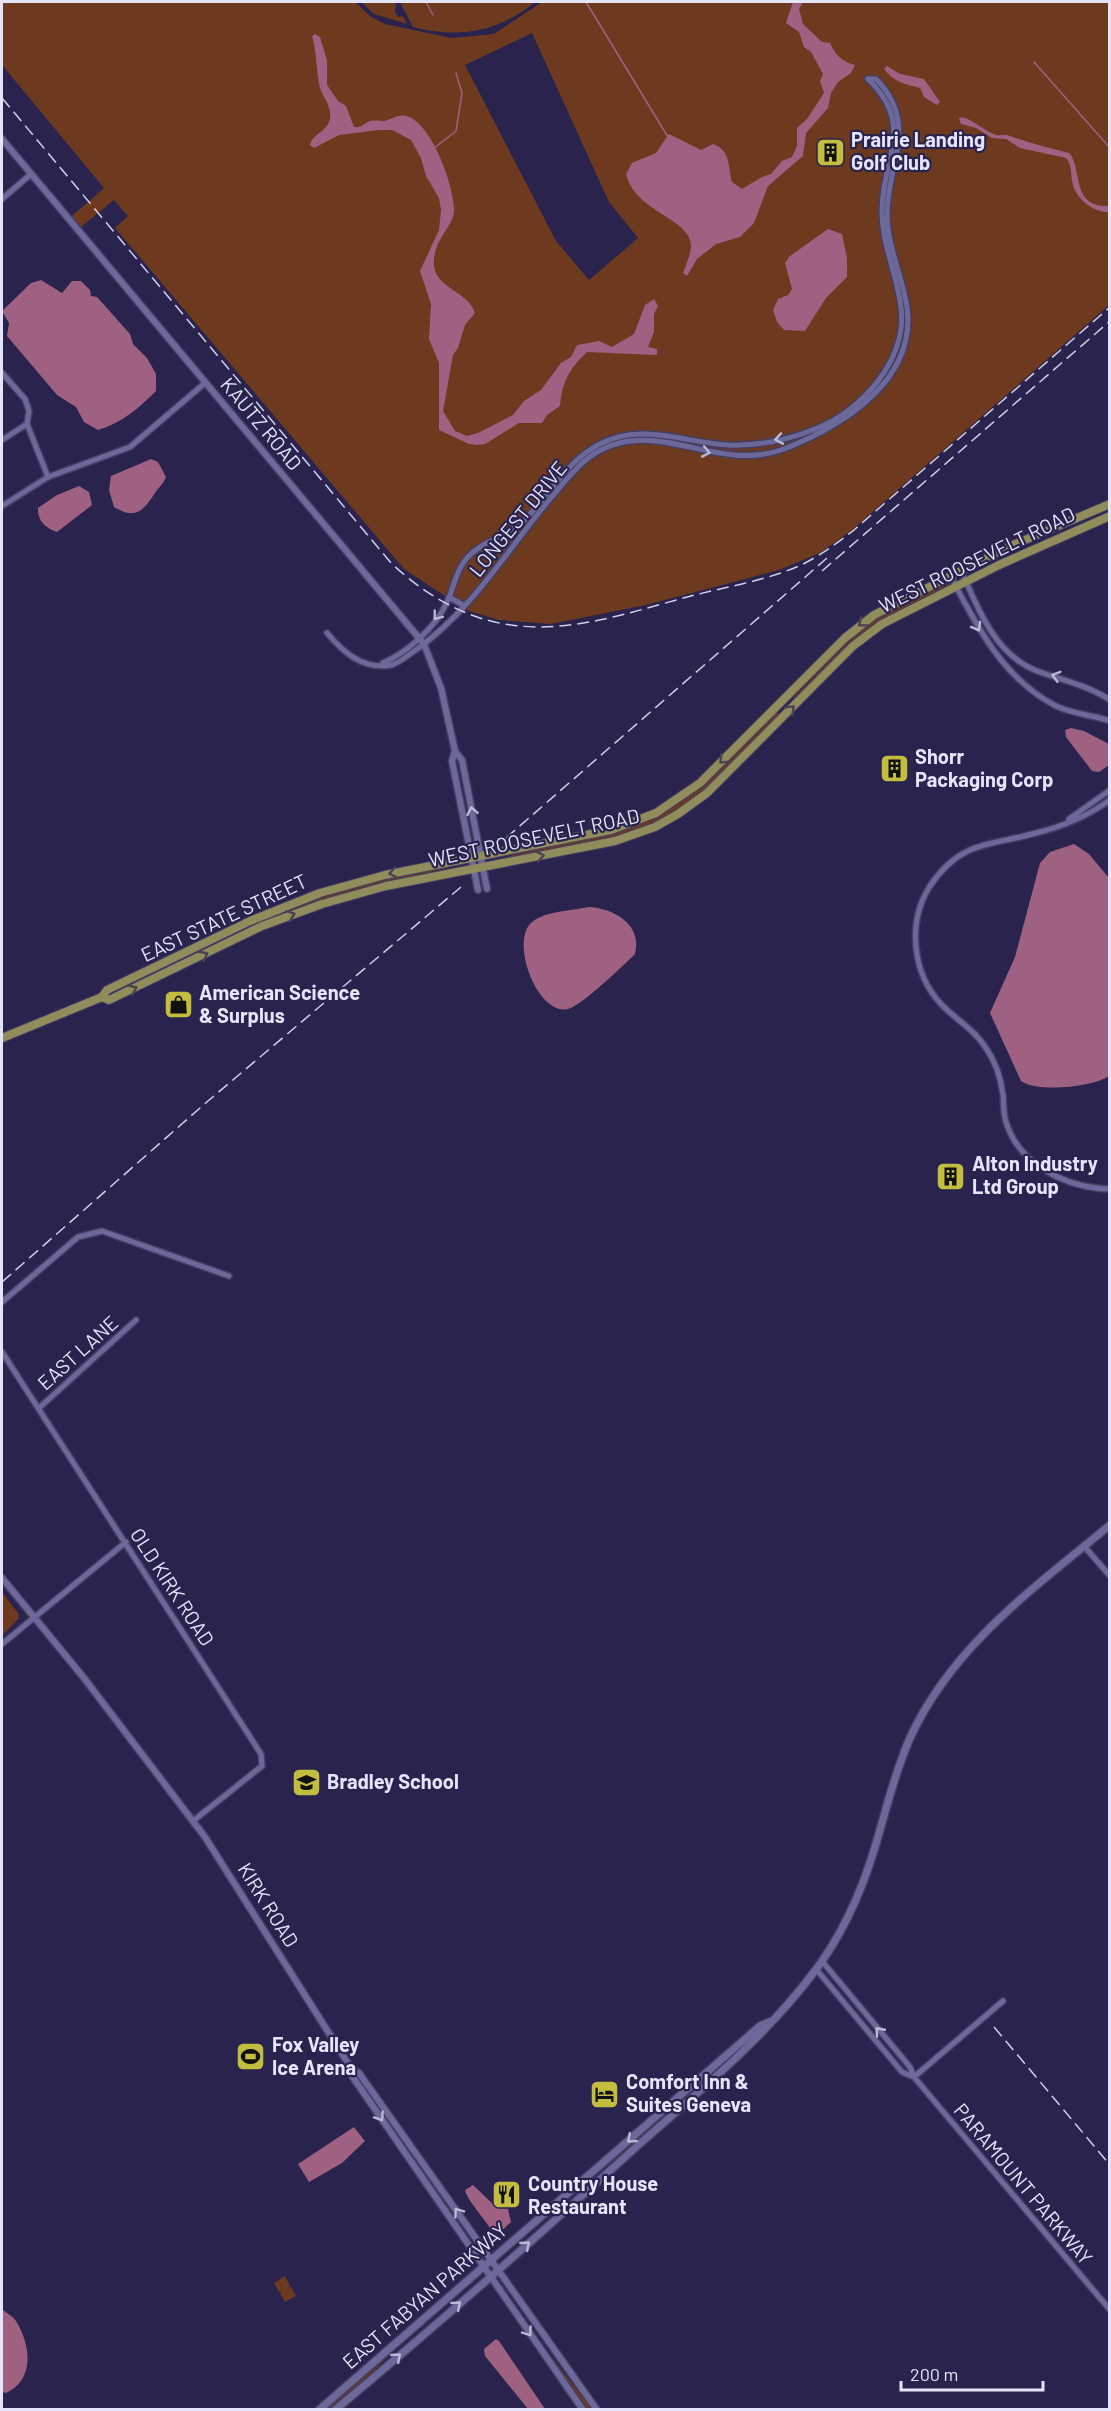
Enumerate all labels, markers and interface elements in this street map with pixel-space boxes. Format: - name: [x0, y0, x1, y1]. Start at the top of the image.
- place label: Prairie Landing Golf Club: [851, 127, 985, 174]
- building icon: Prairie Landing Golf Club: [814, 136, 846, 168]
- street label: KAUTZ ROAD: [216, 372, 307, 474]
- one-way arrow: [774, 432, 784, 445]
- one-way arrow: [701, 445, 711, 458]
- street label: LONGEST DRIVE: [463, 456, 571, 581]
- street label: WEST ROOSEVELT ROAD: [875, 501, 1078, 617]
- one-way arrow: [434, 610, 445, 621]
- one-way arrow: [858, 616, 869, 627]
- one-way arrow: [970, 621, 981, 631]
- one-way arrow: [1051, 671, 1061, 684]
- one-way arrow: [783, 705, 794, 716]
- place label: Shorr Packaging Corp: [915, 744, 1053, 791]
- one-way arrow: [720, 752, 731, 763]
- building icon: Shorr Packaging Corp: [878, 753, 910, 785]
- street label: WEST ROOSEVELT ROAD: [426, 803, 641, 871]
- one-way arrow: [466, 806, 479, 816]
- one-way arrow: [535, 850, 545, 863]
- one-way arrow: [389, 866, 399, 879]
- street label: EAST STATE STREET: [137, 868, 310, 966]
- one-way arrow: [286, 909, 296, 922]
- one-way arrow: [197, 951, 208, 962]
- place label: American Science & Surplus: [199, 980, 360, 1027]
- one-way arrow: [127, 984, 138, 996]
- shop icon: American Science & Surplus: [162, 988, 194, 1020]
- place label: Alton Industry Ltd Group: [972, 1151, 1098, 1198]
- building icon: Alton Industry Ltd Group: [935, 1160, 967, 1192]
- street label: EAST LANE: [32, 1310, 122, 1395]
- street label: OLD KIRK ROAD: [126, 1523, 220, 1650]
- school or university icon: Bradley School: [290, 1766, 322, 1798]
- place label: Bradley School: [327, 1769, 459, 1793]
- street label: KIRK ROAD: [233, 1858, 304, 1951]
- one-way arrow: [875, 2027, 886, 2038]
- place label: Fox Valley Ice Arena: [272, 2032, 359, 2079]
- sports icon: Fox Valley Ice Arena: [235, 2041, 267, 2073]
- place label: Comfort Inn & Suites Geneva: [626, 2069, 751, 2116]
- hotel icon: Comfort Inn & Suites Geneva: [589, 2078, 621, 2110]
- street label: PARAMOUNT PARKWAY: [949, 2098, 1098, 2269]
- one-way arrow: [372, 2111, 384, 2121]
- one-way arrow: [627, 2132, 638, 2143]
- place label: Country House Restaurant: [528, 2171, 658, 2218]
- restaurant icon: Country House Restaurant: [491, 2179, 523, 2211]
- one-way arrow: [454, 2208, 465, 2219]
- street label: EAST FABYAN PARKWAY: [337, 2217, 511, 2373]
- one-way arrow: [519, 2241, 530, 2252]
- one-way arrow: [450, 2301, 461, 2312]
- one-way arrow: [521, 2325, 532, 2336]
- one-way arrow: [390, 2353, 401, 2364]
- scale bar: [901, 2354, 1044, 2392]
- text: 200 m: [910, 2363, 958, 2385]

